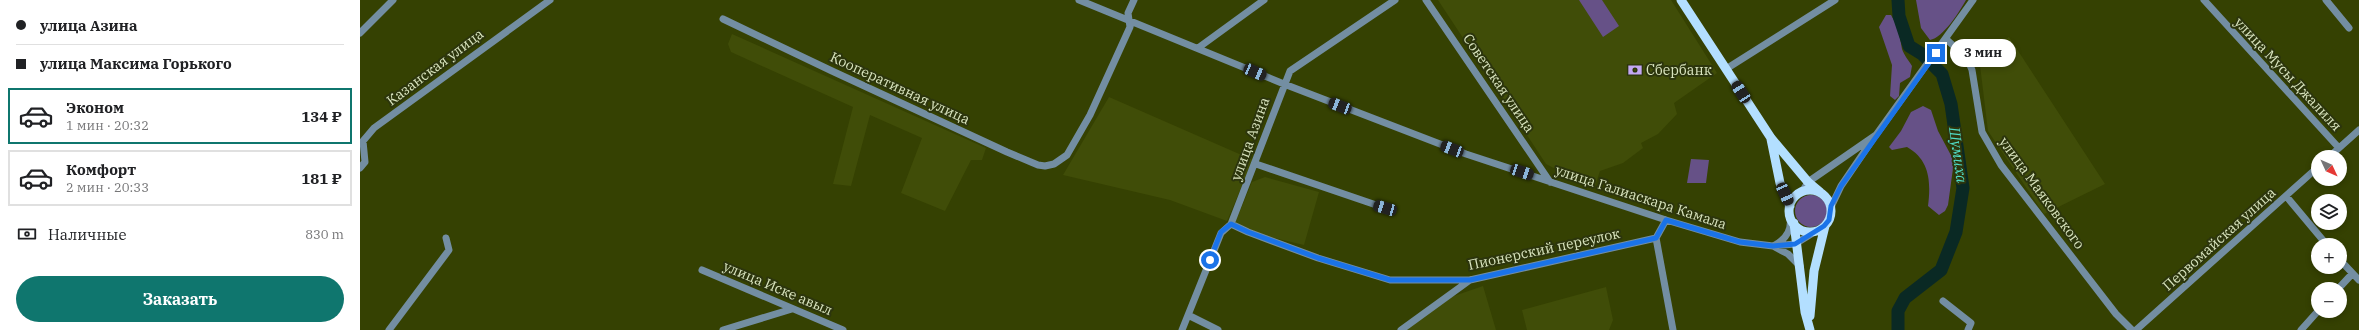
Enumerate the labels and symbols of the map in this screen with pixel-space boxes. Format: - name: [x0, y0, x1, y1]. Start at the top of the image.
- street label: улица Мусы Джалиля: [2231, 13, 2345, 135]
- street label: Казанская улица: [383, 24, 487, 109]
- street label: Советская улица: [1459, 30, 1539, 136]
- callout: 3 мин: [1950, 39, 2016, 67]
- route end: [1927, 44, 1945, 62]
- street label: Кооперативная улица: [827, 48, 973, 128]
- place label: Сбербанк: [1646, 61, 1712, 79]
- car: [1242, 62, 1268, 82]
- bank icon: Сбербанк: [1627, 62, 1643, 78]
- car: [1729, 79, 1753, 105]
- street label: улица Азина: [1227, 95, 1274, 183]
- car: [1327, 96, 1353, 116]
- water label: Шумиха: [1945, 125, 1972, 185]
- street label: улица Маяковского: [1995, 133, 2089, 253]
- car: [1439, 139, 1465, 159]
- north arrow: [2311, 150, 2347, 186]
- street label: улица Галиаскара Камала: [1553, 161, 1729, 233]
- car: [1509, 163, 1535, 181]
- car: [1775, 181, 1795, 207]
- street label: Первомайская улица: [2159, 183, 2280, 295]
- car: [1372, 199, 1398, 217]
- street label: Пионерский переулок: [1466, 224, 1622, 274]
- route start: [1201, 251, 1219, 269]
- street label: улица Иске авыл: [721, 257, 835, 319]

